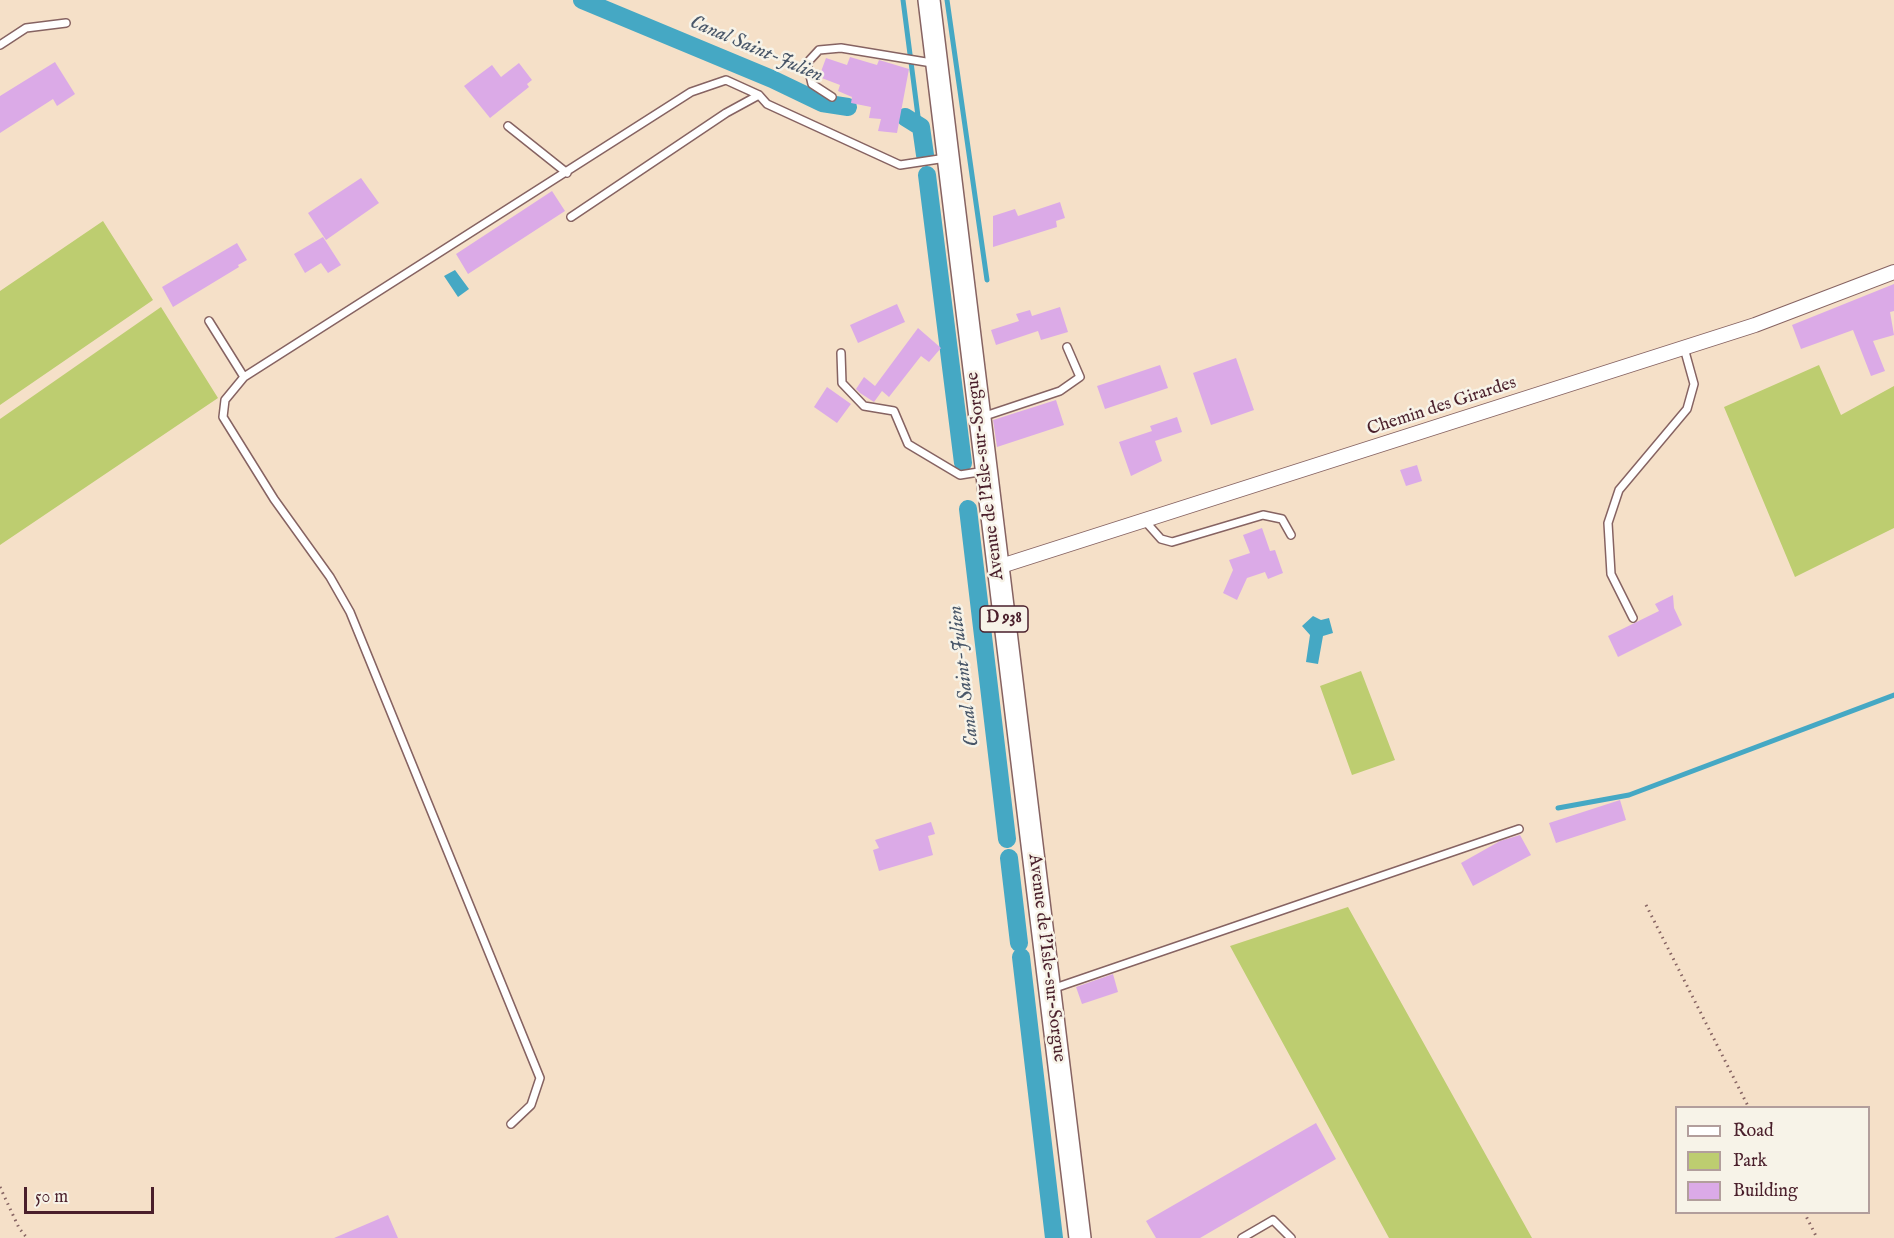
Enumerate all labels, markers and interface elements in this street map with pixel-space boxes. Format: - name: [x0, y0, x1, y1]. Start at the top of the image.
- water label: Canal Saint-Julien: [686, 11, 826, 89]
- street label: Avenue de l'Isle-sur-Sorgue: [963, 371, 1009, 581]
- street label: Chemin des Girardes: [1365, 373, 1519, 441]
- water label: Canal Saint-Julien: [944, 604, 986, 748]
- road number: D 938: [980, 606, 1028, 632]
- street label: Avenue de l'Isle-sur-Sorgue: [1023, 853, 1069, 1063]
- legend: [1675, 1106, 1870, 1214]
- text: Road: [1733, 1120, 1774, 1143]
- text: Park: [1733, 1150, 1767, 1173]
- scale bar: [27, 1175, 158, 1213]
- text: Building: [1733, 1180, 1798, 1203]
- text: 50 m: [35, 1186, 68, 1209]

